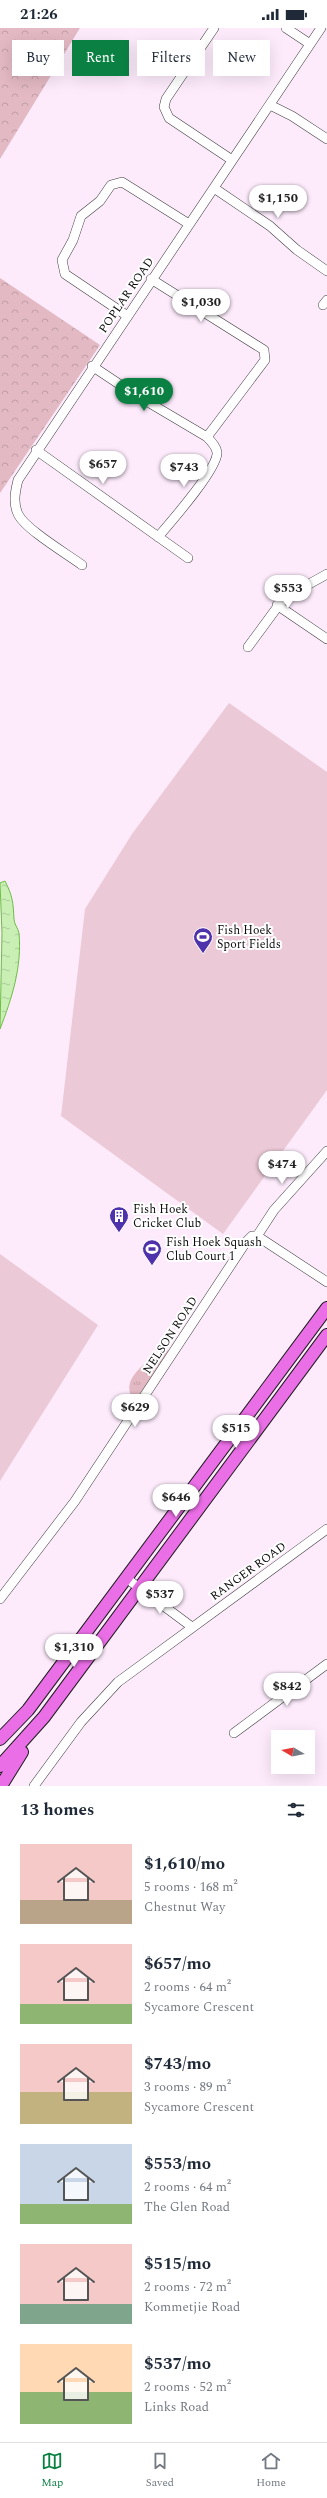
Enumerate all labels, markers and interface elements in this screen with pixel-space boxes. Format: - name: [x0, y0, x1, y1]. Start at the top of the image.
- text: 21:26: [20, 3, 58, 26]
- chip: Buy: [12, 40, 64, 76]
- chip: Rent: [72, 40, 129, 76]
- chip: Filters: [137, 40, 205, 76]
- chip: New: [213, 40, 270, 76]
- pin: $1,150: [245, 185, 311, 219]
- text: $1,150: [258, 188, 298, 208]
- street label: POPLAR ROAD: [94, 254, 159, 337]
- pin: $1,030: [168, 289, 234, 323]
- text: $1,030: [181, 292, 221, 312]
- pin: $1,610: [111, 378, 177, 412]
- text: $1,610: [124, 381, 164, 401]
- pin: $657: [79, 451, 127, 485]
- text: $657: [88, 454, 118, 474]
- pin: $743: [160, 454, 208, 488]
- text: $743: [169, 457, 199, 477]
- pin: $553: [264, 575, 312, 609]
- text: $553: [273, 578, 303, 598]
- place label: Fish Hoek Sport Fields: [217, 921, 281, 954]
- sports icon: Fish Hoek Sport Fields: [192, 926, 214, 954]
- pin: $474: [258, 1151, 306, 1185]
- text: $474: [267, 1154, 297, 1174]
- place label: Fish Hoek Cricket Club: [133, 1200, 201, 1233]
- building icon: Fish Hoek Cricket Club: [108, 1205, 130, 1233]
- place label: Fish Hoek Squash Club Court 1: [166, 1233, 262, 1266]
- sports icon: Fish Hoek Squash Club Court 1: [141, 1238, 163, 1266]
- street label: NELSON ROAD: [138, 1293, 203, 1378]
- pin: $629: [111, 1394, 159, 1428]
- text: $629: [120, 1397, 150, 1417]
- pin: $515: [212, 1415, 260, 1449]
- text: $515: [221, 1418, 251, 1438]
- pin: $646: [152, 1484, 200, 1518]
- text: $646: [161, 1487, 191, 1507]
- street label: RANGER ROAD: [206, 1537, 290, 1606]
- pin: $537: [136, 1581, 184, 1615]
- text: $537: [145, 1584, 175, 1604]
- pin: $1,310: [41, 1634, 107, 1668]
- text: $1,310: [54, 1637, 94, 1657]
- pin: $842: [263, 1673, 311, 1707]
- text: $842: [272, 1676, 302, 1696]
- north arrow: [271, 1730, 315, 1774]
- map controls: [271, 1730, 315, 1774]
- text: 13 homes: [20, 1797, 94, 1823]
- icon: filters: [285, 1799, 307, 1821]
- text: $1,610/mo: [144, 1851, 225, 1877]
- icon: home: [52, 1860, 100, 1908]
- text: 5 rooms · 168 m²: [144, 1877, 238, 1897]
- text: Chestnut Way: [144, 1897, 225, 1917]
- text: $657/mo: [144, 1951, 211, 1977]
- icon: home: [52, 1960, 100, 2008]
- text: 2 rooms · 64 m²: [144, 1977, 231, 1997]
- text: Sycamore Crescent: [144, 1997, 254, 2017]
- text: $743/mo: [144, 2051, 211, 2077]
- icon: home: [52, 2060, 100, 2108]
- text: 3 rooms · 89 m²: [144, 2077, 231, 2097]
- text: Sycamore Crescent: [144, 2097, 254, 2117]
- text: $553/mo: [144, 2151, 211, 2177]
- icon: home: [52, 2160, 100, 2208]
- text: 2 rooms · 64 m²: [144, 2177, 231, 2197]
- text: The Glen Road: [144, 2197, 230, 2217]
- text: $515/mo: [144, 2251, 211, 2277]
- icon: home: [52, 2260, 100, 2308]
- text: 2 rooms · 72 m²: [144, 2277, 231, 2297]
- text: Kommetjie Road: [144, 2297, 240, 2317]
- text: $537/mo: [144, 2351, 211, 2377]
- icon: home: [52, 2360, 100, 2408]
- text: 2 rooms · 52 m²: [144, 2377, 231, 2397]
- text: Links Road: [144, 2397, 209, 2417]
- tab: Map: [41, 2450, 63, 2491]
- tab: Saved: [146, 2450, 174, 2491]
- tab: Home: [256, 2450, 286, 2491]

